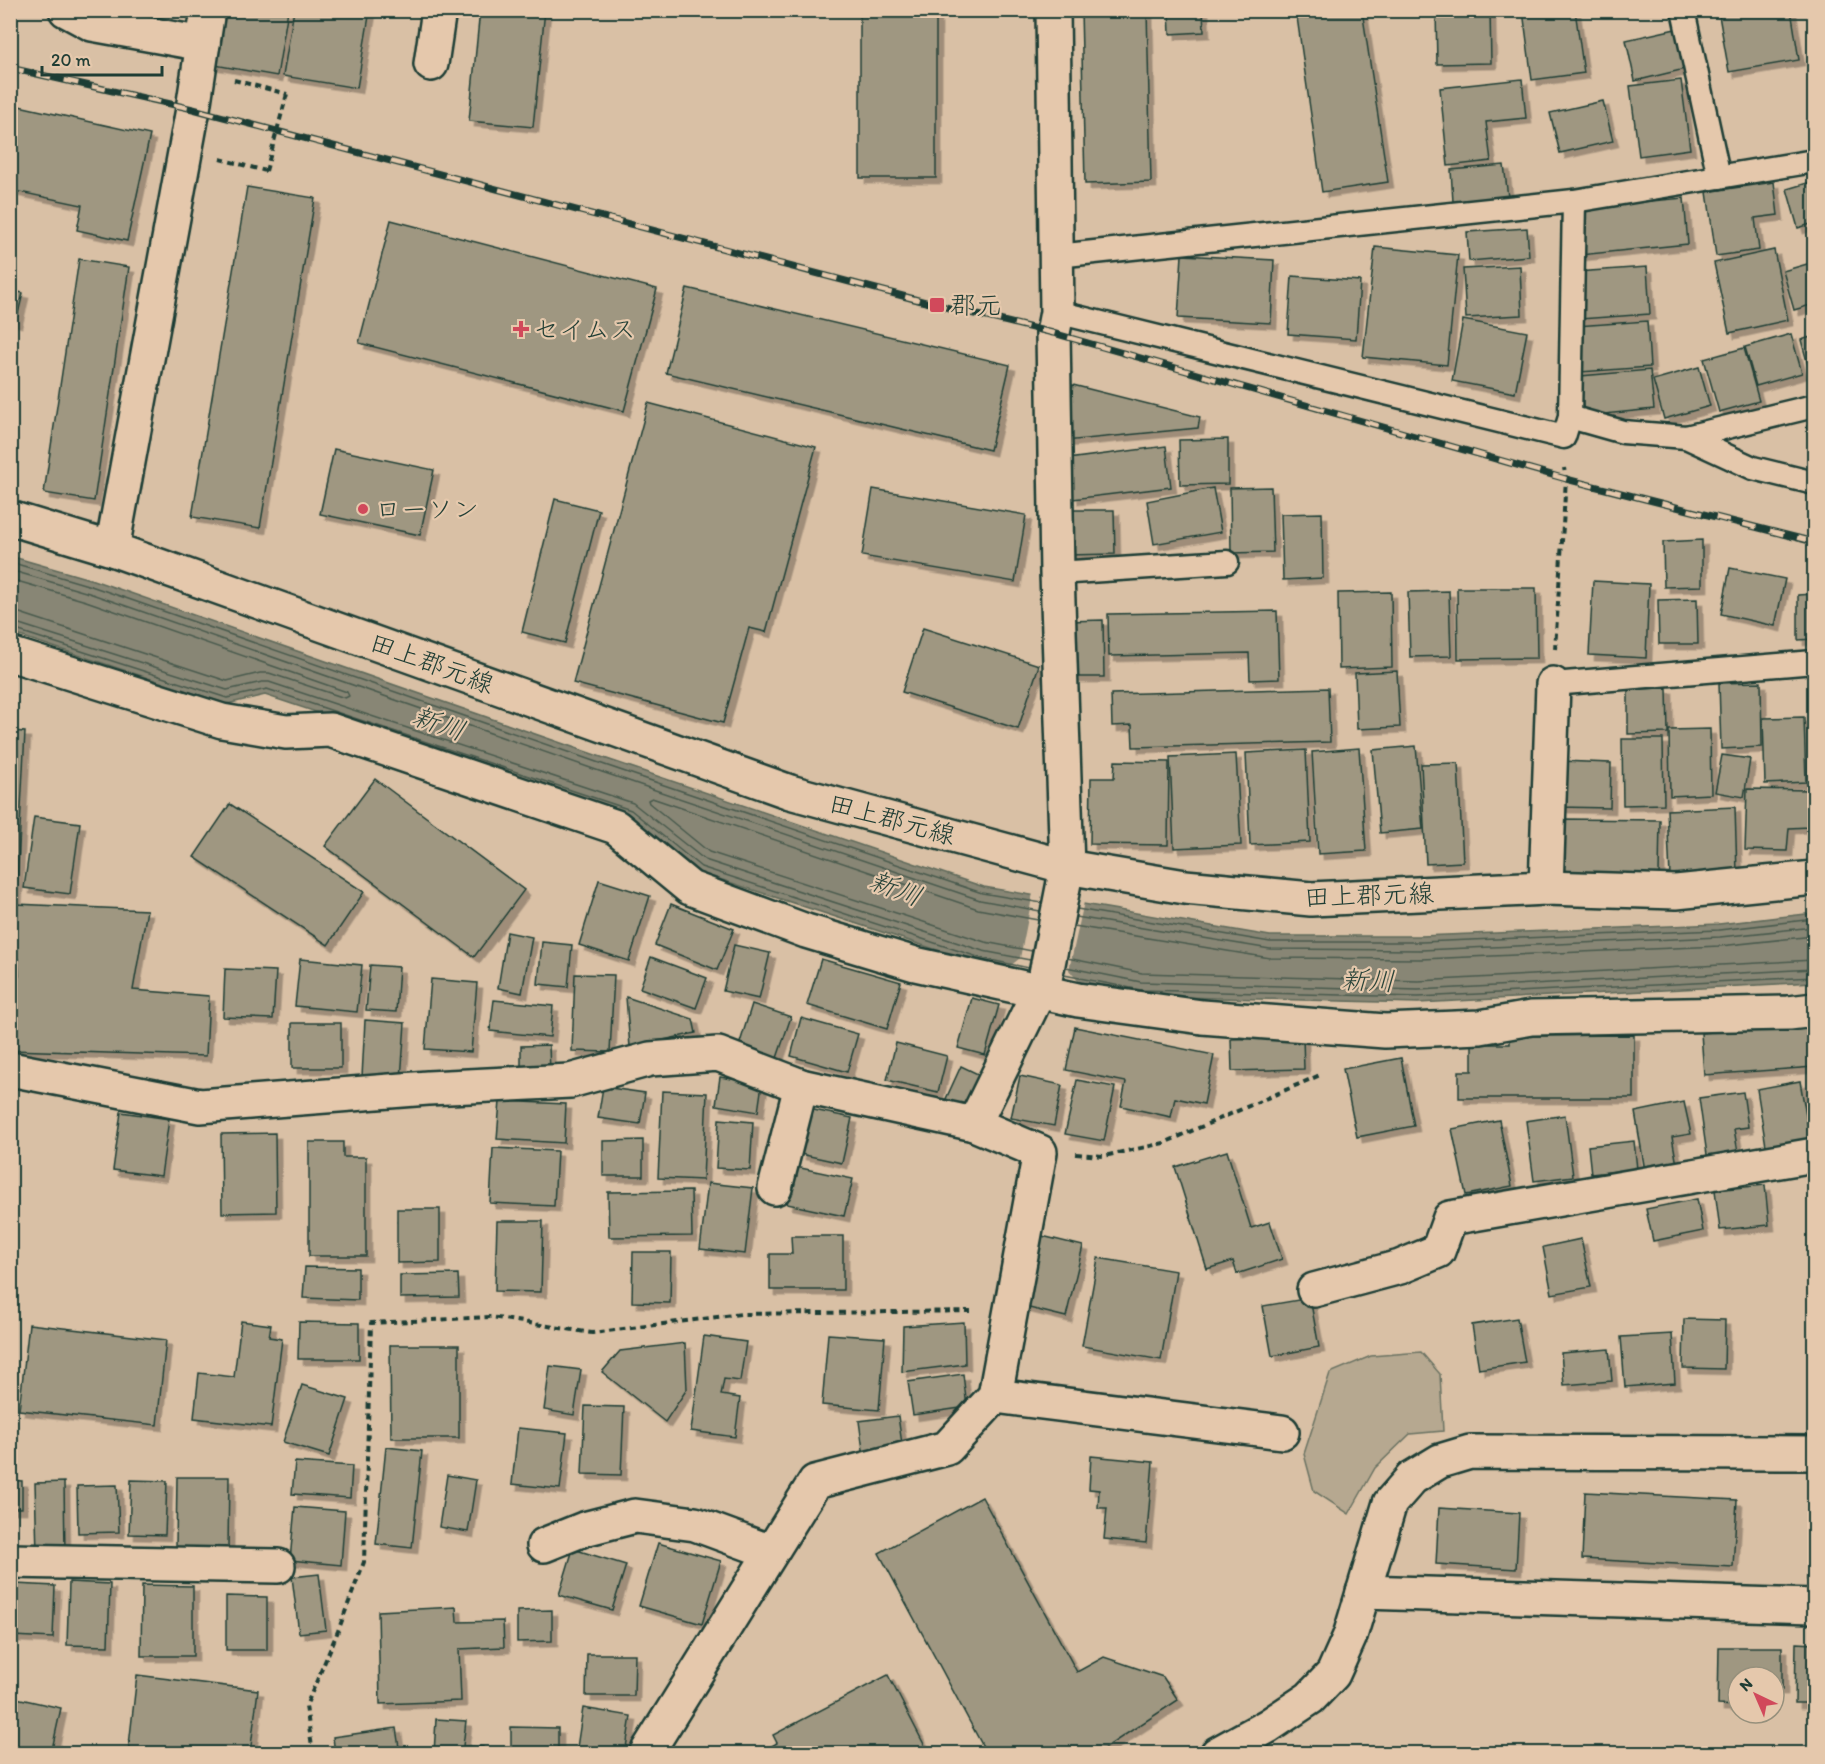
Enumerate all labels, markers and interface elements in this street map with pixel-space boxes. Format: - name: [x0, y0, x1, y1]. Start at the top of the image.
- scale bar: [42, 39, 162, 77]
- text: 20 m: [51, 49, 91, 71]
- place label: 郡元: [950, 289, 1002, 321]
- marker: 郡元: [928, 296, 946, 314]
- place label: セイムス: [533, 313, 636, 345]
- marker: セイムス: [514, 322, 528, 336]
- place label: ローソン: [375, 493, 479, 525]
- marker: ローソン: [356, 502, 370, 516]
- street label: 田上郡元線: [365, 626, 499, 700]
- water label: 新川: [408, 699, 470, 747]
- street label: 田上郡元線: [825, 787, 959, 851]
- water label: 新川: [865, 863, 927, 913]
- street label: 田上郡元線: [1303, 877, 1435, 913]
- water label: 新川: [1340, 963, 1396, 997]
- north arrow: [1726, 1665, 1786, 1725]
- text: N: [1735, 1674, 1756, 1695]

